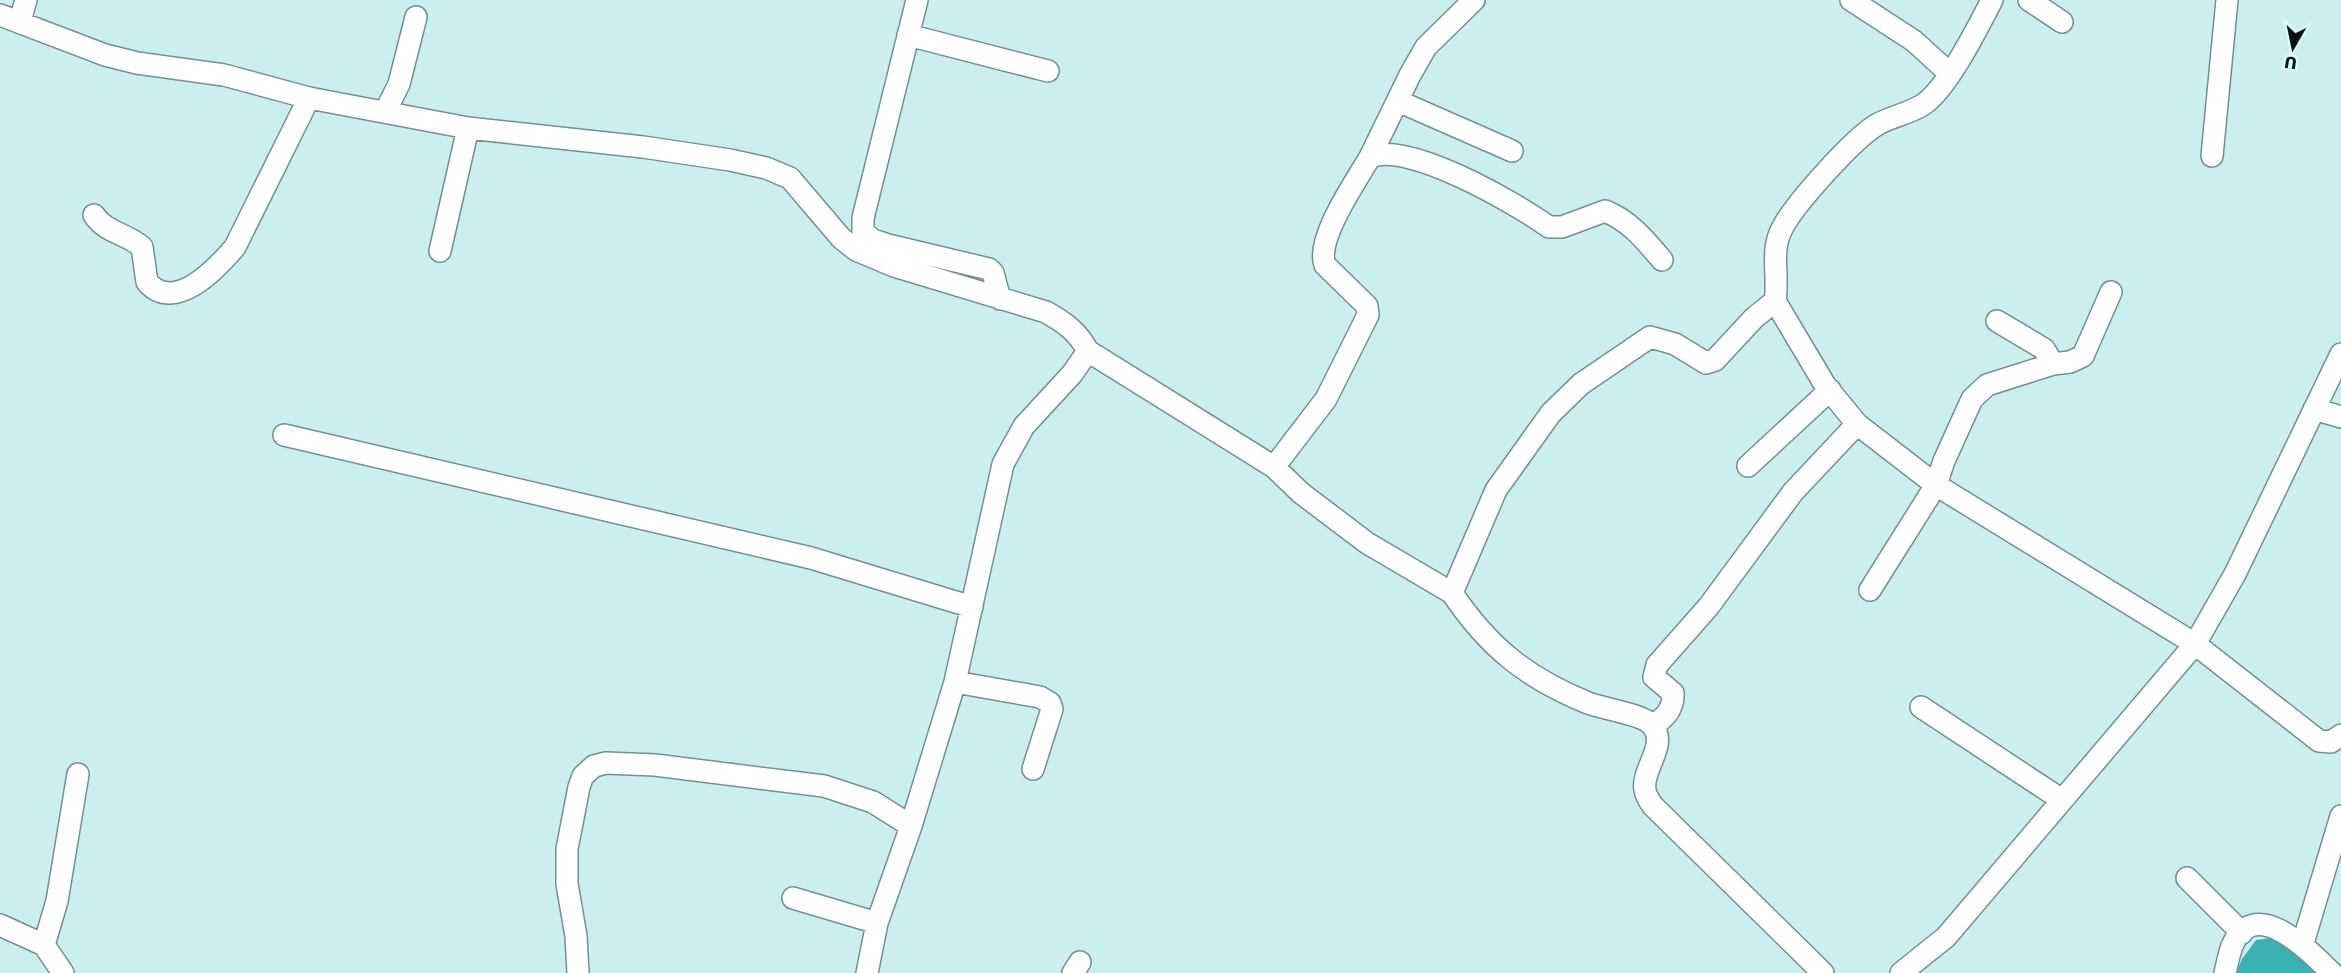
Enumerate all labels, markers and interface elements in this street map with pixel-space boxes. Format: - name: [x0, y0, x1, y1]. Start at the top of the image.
- north arrow: [2263, 18, 2323, 78]
- text: U: [2283, 52, 2299, 73]

